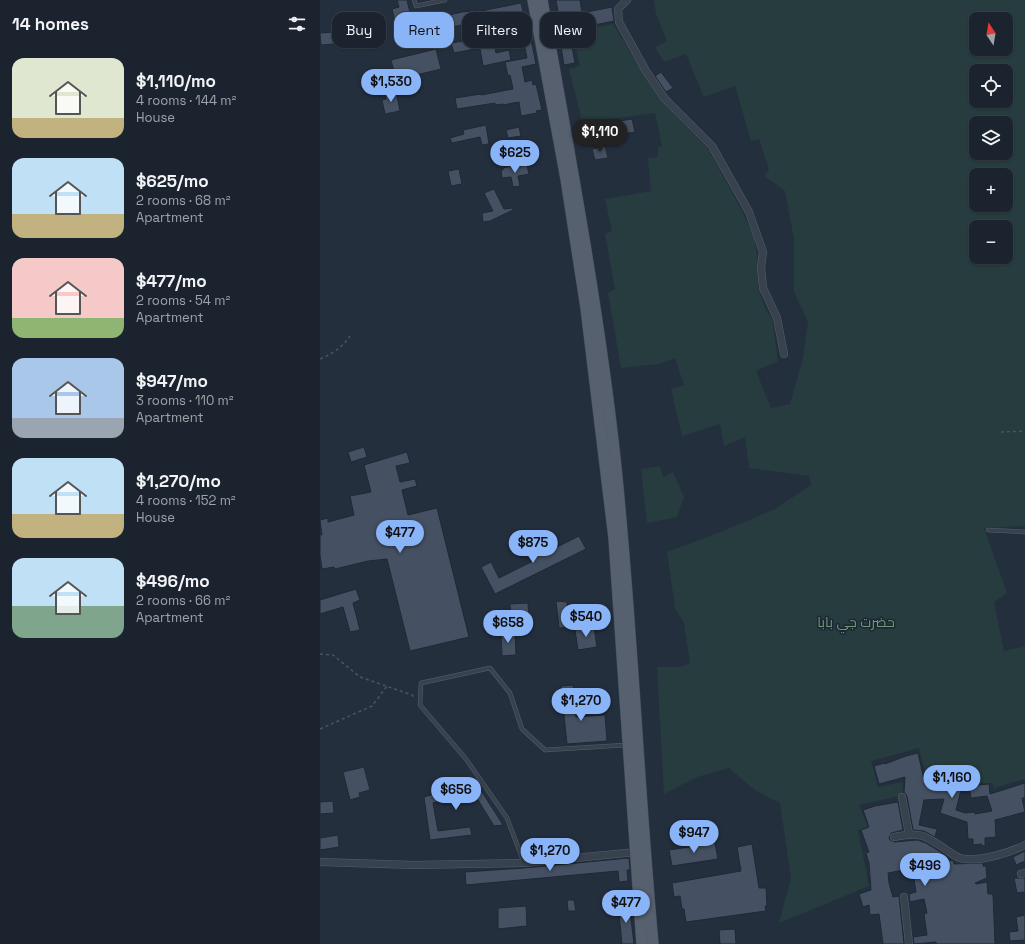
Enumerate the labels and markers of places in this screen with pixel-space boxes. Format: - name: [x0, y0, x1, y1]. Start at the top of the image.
- pin: $1,530: [358, 69, 424, 103]
- pin: $1,110: [567, 119, 633, 153]
- pin: $625: [491, 140, 539, 174]
- pin: $477: [376, 520, 424, 554]
- pin: $875: [509, 530, 557, 564]
- pin: $540: [562, 604, 610, 638]
- pin: $658: [484, 610, 532, 644]
- pin: $1,270: [548, 688, 614, 722]
- pin: $1,160: [919, 765, 985, 799]
- pin: $656: [432, 777, 480, 811]
- pin: $947: [670, 820, 718, 854]
- pin: $1,270: [517, 838, 583, 872]
- pin: $496: [901, 853, 949, 887]
- pin: $477: [602, 890, 650, 924]

